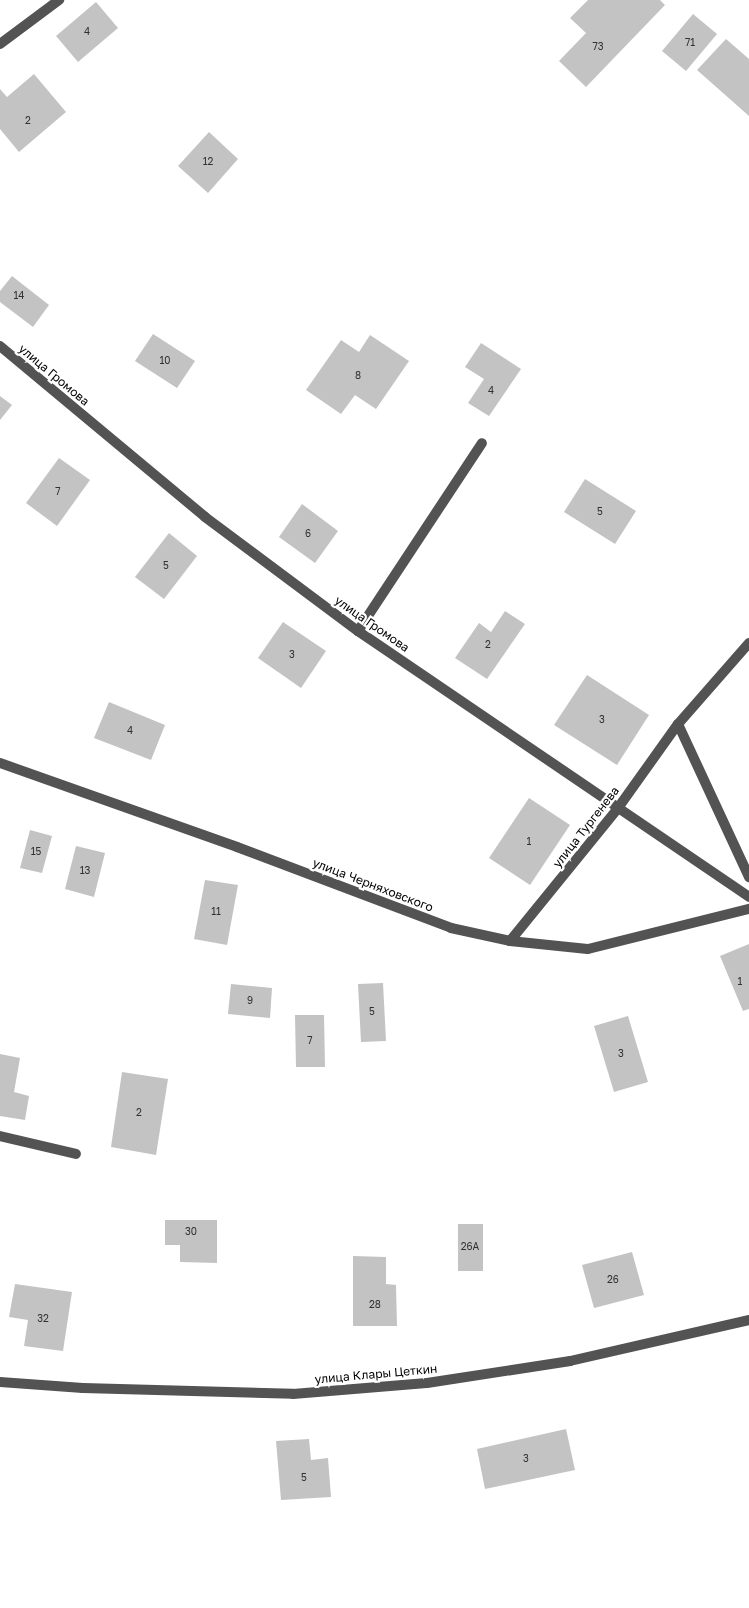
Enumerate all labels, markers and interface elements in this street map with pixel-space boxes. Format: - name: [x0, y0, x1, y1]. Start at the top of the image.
- house number: 4: [84, 26, 90, 38]
- house number: 71: [685, 37, 695, 49]
- house number: 73: [592, 41, 604, 53]
- house number: 2: [25, 115, 31, 127]
- house number: 12: [203, 156, 213, 168]
- house number: 14: [14, 290, 24, 302]
- street label: улица Громова: [16, 341, 92, 409]
- house number: 10: [159, 355, 171, 367]
- house number: 8: [355, 370, 361, 382]
- house number: 4: [488, 385, 494, 397]
- house number: 7: [55, 486, 61, 498]
- house number: 5: [597, 506, 603, 518]
- house number: 6: [305, 528, 311, 540]
- house number: 5: [163, 560, 169, 572]
- street label: улица Громова: [332, 593, 412, 655]
- house number: 2: [485, 639, 491, 651]
- house number: 3: [289, 649, 295, 661]
- house number: 3: [599, 714, 605, 726]
- house number: 4: [127, 725, 133, 737]
- street label: улица Тургенева: [550, 784, 622, 870]
- house number: 1: [527, 836, 531, 848]
- house number: 15: [31, 846, 41, 858]
- street label: улица Черняховского: [311, 855, 435, 915]
- house number: 13: [80, 865, 90, 877]
- house number: 11: [211, 906, 221, 918]
- house number: 1: [738, 976, 742, 988]
- house number: 9: [247, 995, 253, 1007]
- house number: 5: [369, 1006, 375, 1018]
- house number: 7: [307, 1035, 313, 1047]
- house number: 3: [618, 1048, 624, 1060]
- house number: 2: [136, 1107, 142, 1119]
- house number: 30: [185, 1226, 197, 1238]
- house number: 26А: [461, 1241, 479, 1253]
- house number: 26: [607, 1274, 619, 1286]
- house number: 28: [369, 1299, 381, 1311]
- house number: 32: [37, 1313, 49, 1325]
- street label: улица Клары Цеткин: [314, 1361, 438, 1387]
- house number: 3: [523, 1453, 529, 1465]
- house number: 5: [301, 1472, 307, 1484]

